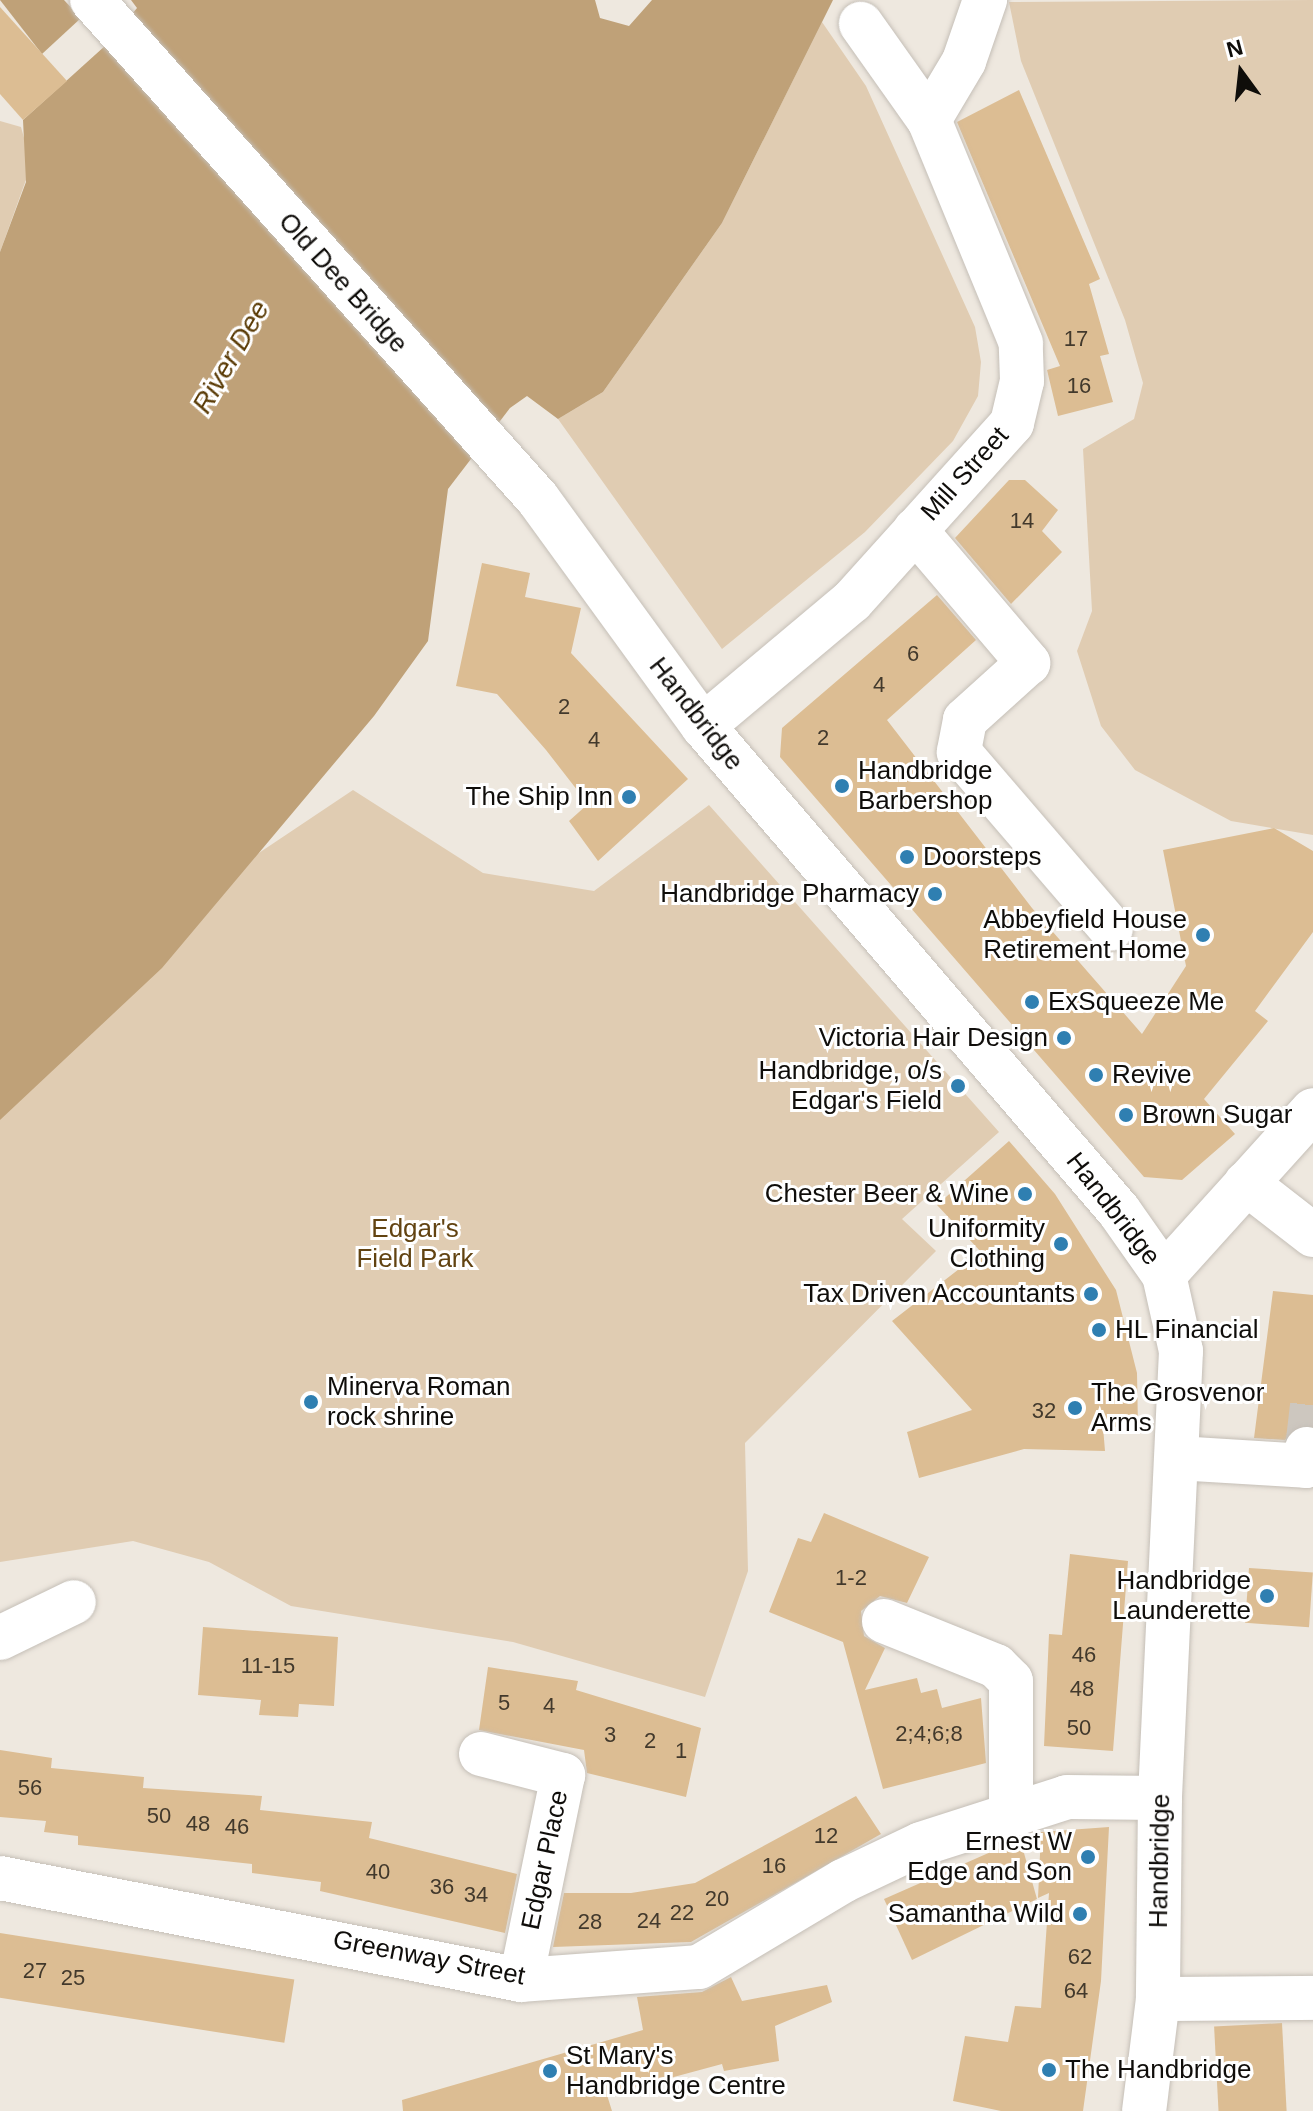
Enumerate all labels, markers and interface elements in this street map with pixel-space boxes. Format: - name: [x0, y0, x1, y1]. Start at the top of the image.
- north arrow: [1201, 32, 1281, 112]
- text: N: [1224, 34, 1246, 62]
- street label: Old Dee Bridge: [272, 207, 414, 359]
- water label: River Dee: [185, 295, 277, 419]
- house number: 17: [1064, 326, 1088, 352]
- house number: 16: [1067, 373, 1091, 399]
- street label: Mill Street: [915, 421, 1015, 527]
- house number: 14: [1010, 508, 1034, 534]
- house number: 6: [907, 641, 919, 667]
- street label: Handbridge: [642, 651, 750, 777]
- house number: 4: [873, 672, 885, 698]
- house number: 2: [558, 694, 570, 720]
- house number: 2: [817, 725, 829, 751]
- house number: 4: [588, 727, 600, 753]
- place label: Handbridge Barbershop: [858, 755, 992, 816]
- marker: Handbridge Barbershop: [833, 777, 851, 795]
- place label: The Ship Inn: [466, 781, 613, 813]
- marker: The Ship Inn: [620, 788, 638, 806]
- place label: Doorsteps: [923, 841, 1041, 873]
- marker: Doorsteps: [898, 848, 916, 866]
- place label: Handbridge Pharmacy: [660, 878, 919, 910]
- marker: Handbridge Pharmacy: [926, 885, 944, 903]
- place label: Abbeyfield House Retirement Home: [983, 904, 1187, 966]
- marker: Abbeyfield House Retirement Home: [1194, 926, 1212, 944]
- place label: ExSqueeze Me: [1048, 986, 1224, 1018]
- marker: ExSqueeze Me: [1023, 993, 1041, 1011]
- place label: Victoria Hair Design: [819, 1022, 1048, 1054]
- marker: Victoria Hair Design: [1055, 1029, 1073, 1047]
- place label: Handbridge, o/s Edgar's Field: [758, 1055, 942, 1116]
- place label: Revive: [1112, 1059, 1191, 1091]
- marker: Revive: [1087, 1066, 1105, 1084]
- marker: Handbridge, o/s Edgar's Field: [949, 1077, 967, 1095]
- place label: Brown Sugar: [1142, 1099, 1292, 1131]
- marker: Brown Sugar: [1117, 1106, 1135, 1124]
- street label: Handbridge: [1059, 1146, 1167, 1272]
- place label: Chester Beer & Wine: [765, 1178, 1009, 1210]
- marker: Chester Beer & Wine: [1016, 1185, 1034, 1203]
- park label: Edgar's Field Park: [356, 1213, 474, 1274]
- place label: Uniformity Clothing: [928, 1213, 1045, 1274]
- marker: Uniformity Clothing: [1052, 1235, 1070, 1253]
- place label: Tax Driven Accountants: [802, 1278, 1075, 1310]
- marker: Tax Driven Accountants: [1082, 1285, 1100, 1303]
- place label: HL Financial: [1115, 1314, 1260, 1346]
- marker: HL Financial: [1090, 1321, 1108, 1339]
- place label: Minerva Roman rock shrine: [327, 1371, 511, 1432]
- place label: The Grosvenor Arms: [1091, 1377, 1264, 1438]
- marker: Minerva Roman rock shrine: [302, 1393, 320, 1411]
- house number: 32: [1032, 1398, 1056, 1424]
- marker: The Grosvenor Arms: [1066, 1399, 1084, 1417]
- house number: 1-2: [835, 1565, 867, 1591]
- place label: Handbridge Launderette: [1112, 1565, 1251, 1626]
- marker: Handbridge Launderette: [1258, 1587, 1276, 1605]
- house number: 46: [1072, 1642, 1096, 1668]
- house number: 11-15: [241, 1653, 295, 1679]
- house number: 48: [1070, 1676, 1094, 1702]
- house number: 5: [498, 1690, 510, 1716]
- house number: 4: [543, 1693, 555, 1719]
- house number: 50: [1067, 1715, 1091, 1741]
- house number: 2;4;6;8: [895, 1721, 963, 1747]
- house number: 3: [604, 1722, 616, 1748]
- house number: 2: [644, 1728, 656, 1754]
- house number: 1: [675, 1738, 687, 1764]
- house number: 56: [18, 1775, 42, 1801]
- street label: Edgar Place: [515, 1787, 575, 1933]
- street label: Handbridge: [1143, 1794, 1177, 1928]
- house number: 50: [147, 1803, 171, 1829]
- house number: 48: [186, 1811, 210, 1837]
- house number: 46: [225, 1814, 249, 1840]
- house number: 12: [814, 1823, 838, 1849]
- place label: Ernest W Edge and Son: [907, 1826, 1072, 1888]
- marker: Ernest W Edge and Son: [1079, 1848, 1097, 1866]
- house number: 16: [762, 1853, 786, 1879]
- house number: 40: [366, 1859, 390, 1885]
- house number: 36: [430, 1874, 454, 1900]
- house number: 34: [464, 1882, 488, 1908]
- house number: 20: [705, 1886, 729, 1912]
- place label: Samantha Wild: [888, 1898, 1064, 1930]
- house number: 22: [670, 1900, 694, 1926]
- marker: Samantha Wild: [1071, 1905, 1089, 1923]
- house number: 24: [637, 1908, 661, 1934]
- house number: 28: [578, 1909, 602, 1935]
- street label: Greenway Street: [330, 1924, 528, 1992]
- house number: 62: [1068, 1944, 1092, 1970]
- house number: 27: [23, 1958, 47, 1984]
- house number: 25: [61, 1965, 85, 1991]
- house number: 64: [1064, 1978, 1088, 2004]
- place label: St Mary's Handbridge Centre: [566, 2040, 786, 2102]
- place label: The Handbridge: [1065, 2054, 1251, 2086]
- marker: The Handbridge: [1040, 2061, 1058, 2079]
- marker: St Mary's Handbridge Centre: [541, 2062, 559, 2080]

